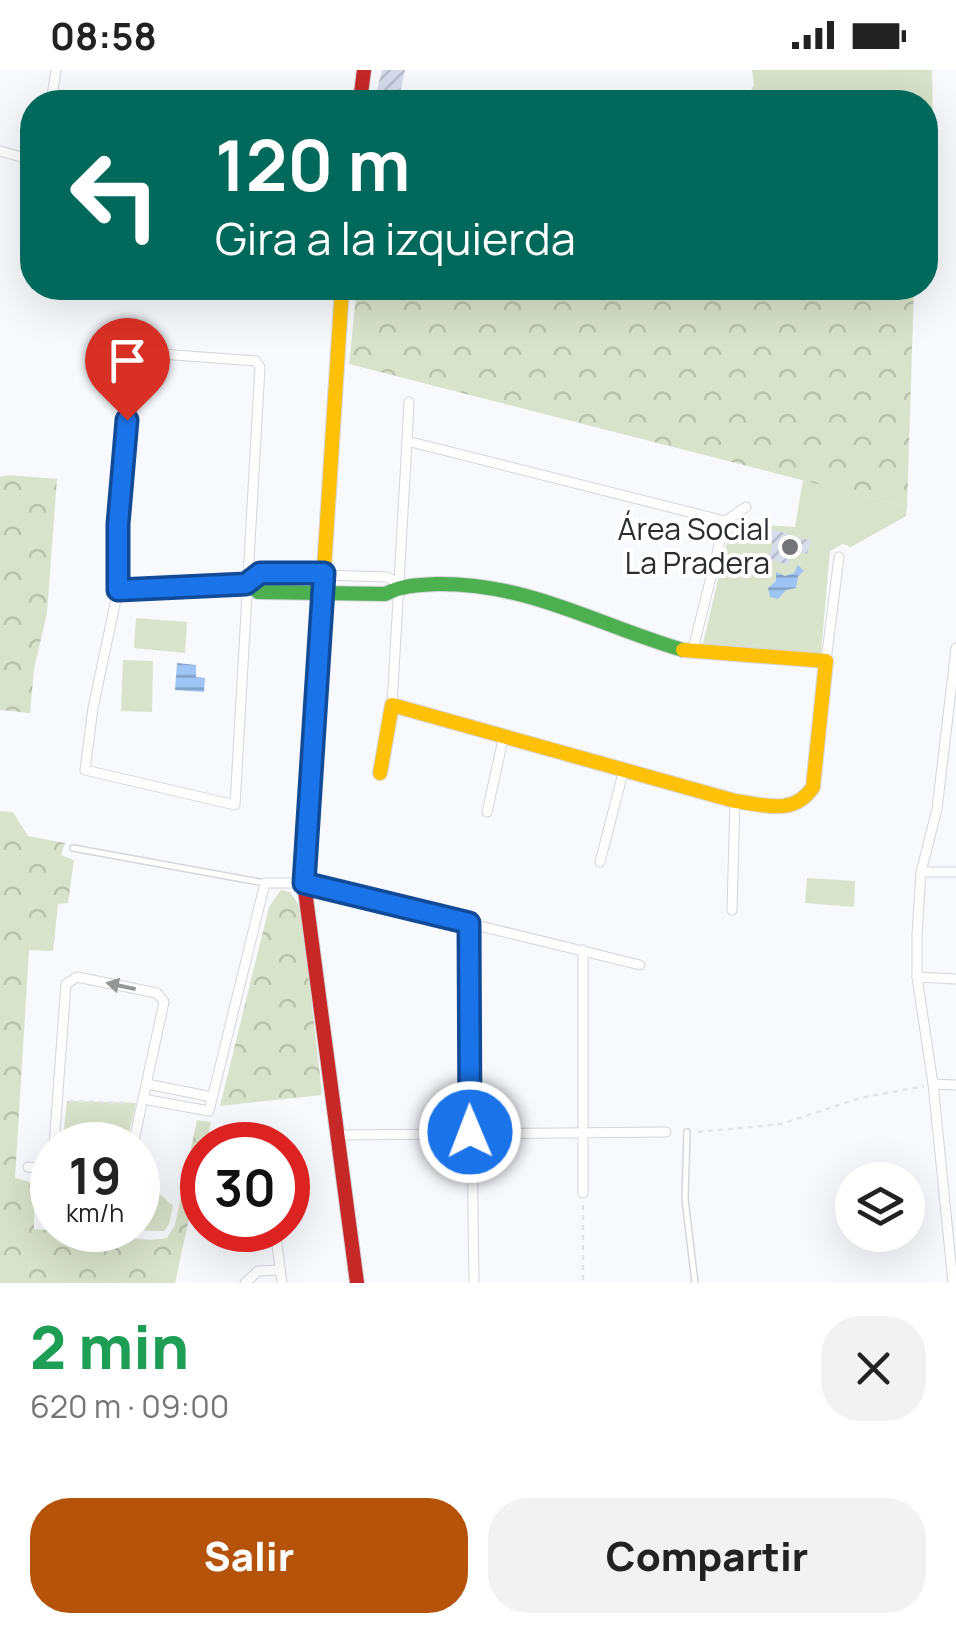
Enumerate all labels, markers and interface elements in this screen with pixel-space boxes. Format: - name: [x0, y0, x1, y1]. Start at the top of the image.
- text: 08:58: [50, 9, 157, 61]
- text: 120 m: [215, 116, 410, 212]
- icon: left: [50, 130, 180, 260]
- text: Gira a la izquierda: [215, 207, 576, 269]
- pin: [85, 318, 170, 421]
- icon: arrive: [100, 333, 155, 388]
- place label: Área Social La Pradera: [618, 508, 770, 583]
- marker: Área Social La Pradera: [779, 536, 801, 558]
- one-way arrow: [105, 977, 136, 993]
- position arrow: [418, 1080, 522, 1184]
- speed limit sign: 30: [180, 1122, 310, 1252]
- text: 19: [69, 1141, 121, 1209]
- map controls: [835, 1162, 925, 1252]
- button: layers: [835, 1162, 925, 1252]
- text: km/h: [66, 1195, 124, 1230]
- text: 2 min: [30, 1305, 189, 1387]
- button: close: [821, 1316, 926, 1421]
- text: 620 m · 09:00: [30, 1384, 229, 1428]
- button: Salir: [30, 1498, 468, 1613]
- button: Compartir: [488, 1498, 926, 1613]

